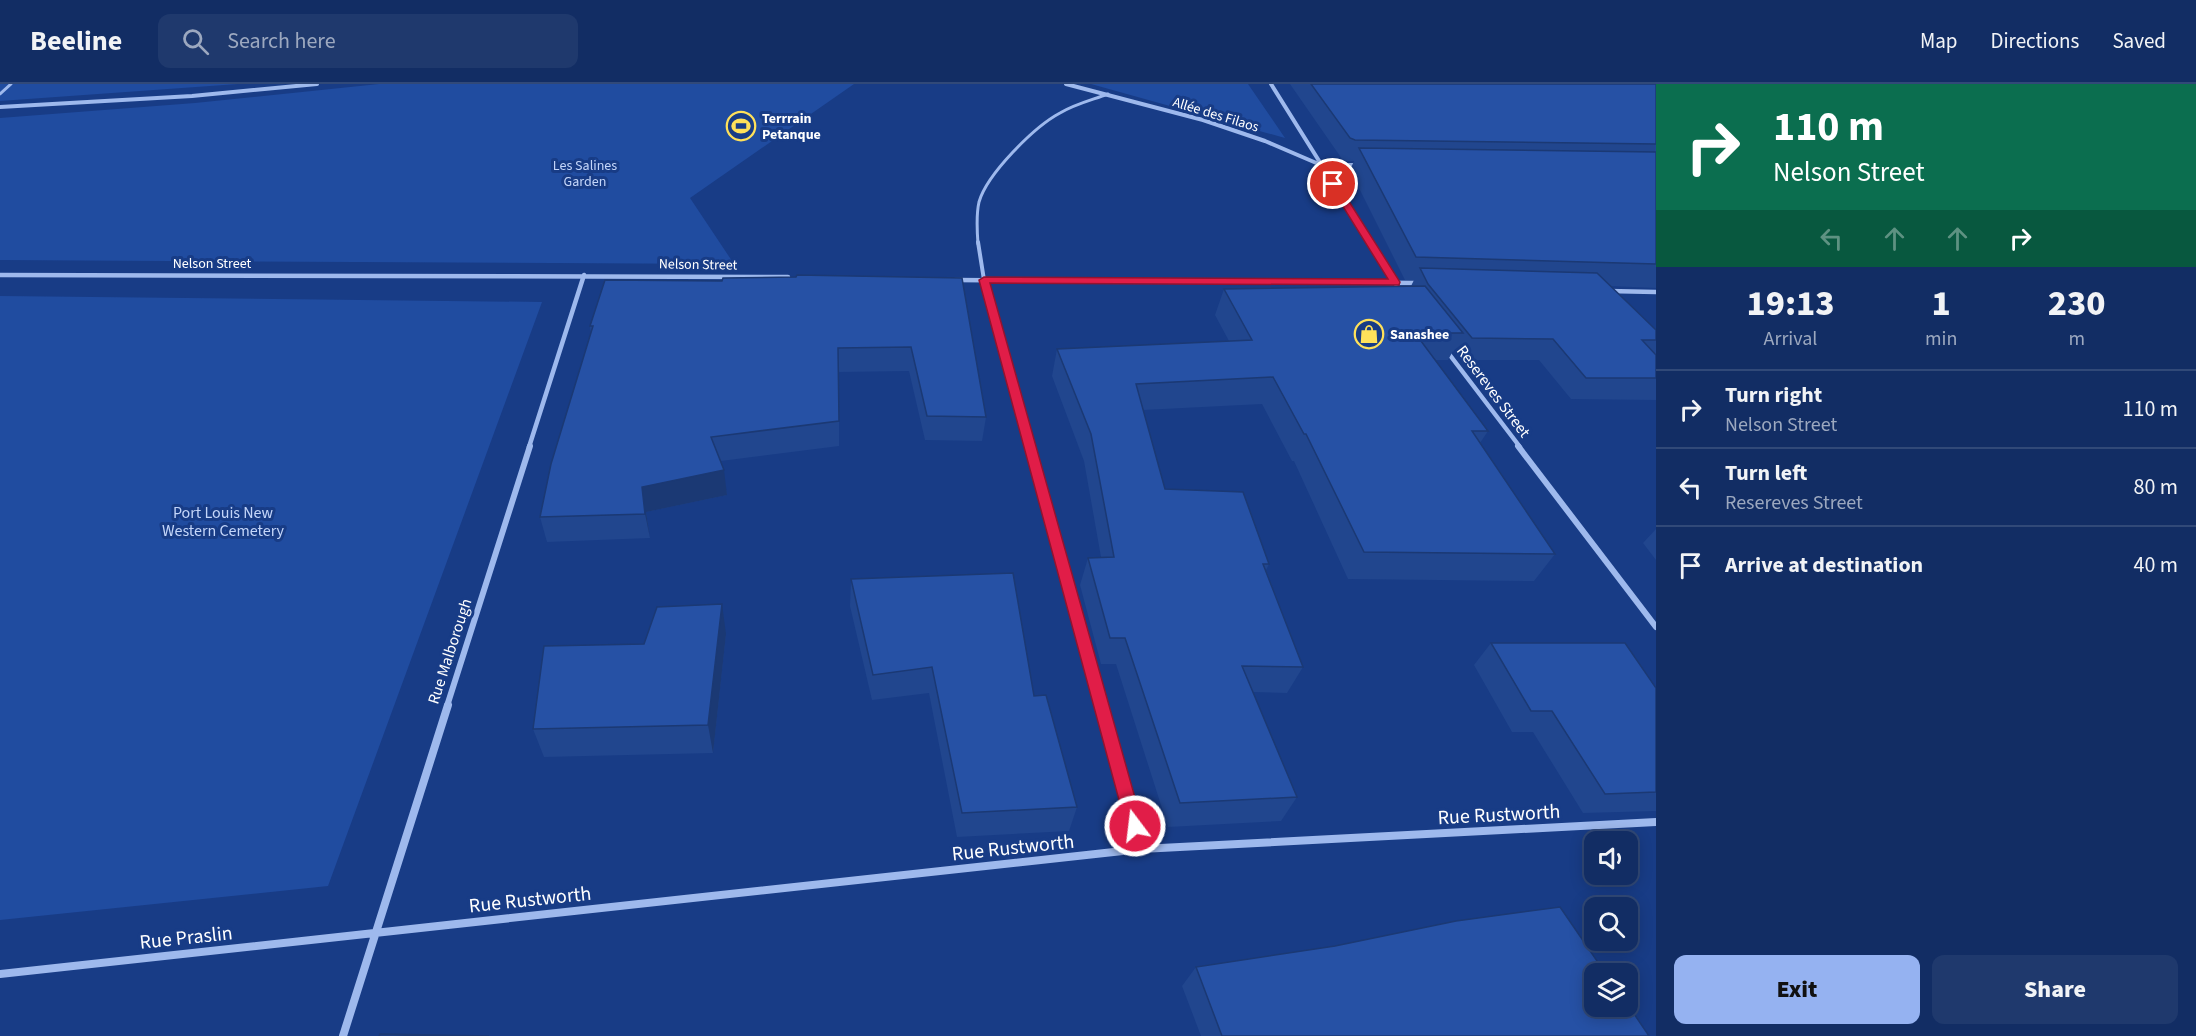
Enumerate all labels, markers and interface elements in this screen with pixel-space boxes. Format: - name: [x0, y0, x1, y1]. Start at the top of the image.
- search box: [158, 14, 578, 68]
- text: Beeline: [30, 21, 122, 61]
- icon: search: [179, 25, 212, 58]
- text: Search here: [227, 25, 336, 57]
- text: Map: [1920, 26, 1958, 56]
- text: Directions: [1991, 26, 2079, 56]
- text: Saved: [2112, 26, 2166, 56]
- street label: Allée des Filaos: [1170, 92, 1261, 138]
- text: 110 m: [1773, 97, 1884, 157]
- icon: right: [1674, 108, 1752, 186]
- place label: Terrrain Petanque: [762, 109, 821, 145]
- sports icon: Terrrain Petanque: [725, 110, 757, 142]
- text: Nelson Street: [1773, 153, 1925, 192]
- park label: Les Salines Garden: [553, 156, 617, 192]
- pin: [1307, 158, 1358, 209]
- icon: arrive: [1316, 167, 1349, 200]
- icon: left: [1815, 222, 1848, 255]
- icon: ahead: [1878, 222, 1911, 255]
- icon: ahead: [1941, 222, 1974, 255]
- icon: right: [2004, 222, 2037, 255]
- street label: Nelson Street: [173, 254, 252, 274]
- street label: Nelson Street: [659, 254, 738, 276]
- text: 19:13: [1746, 278, 1835, 329]
- text: 1: [1932, 278, 1951, 329]
- text: 230: [2048, 278, 2106, 329]
- shop icon: Sanashee: [1353, 318, 1385, 350]
- place label: Sanashee: [1390, 325, 1449, 345]
- text: Arrival: [1764, 325, 1817, 353]
- text: min: [1925, 325, 1957, 353]
- text: m: [2068, 325, 2085, 353]
- street label: Resereves Street: [1451, 341, 1536, 443]
- text: Turn right: [1725, 379, 1822, 411]
- icon: right: [1674, 393, 1707, 426]
- text: 110 m: [2123, 393, 2178, 425]
- text: Nelson Street: [1725, 411, 1837, 439]
- text: Turn left: [1725, 457, 1807, 489]
- icon: left: [1674, 471, 1707, 504]
- text: 80 m: [2133, 471, 2178, 503]
- text: Resereves Street: [1725, 489, 1863, 517]
- park label: Port Louis New Western Cemetery: [162, 502, 285, 542]
- icon: arrive: [1674, 549, 1707, 582]
- text: Arrive at destination: [1725, 549, 1923, 581]
- text: 40 m: [2133, 549, 2178, 581]
- street label: Rue Malborough: [423, 596, 477, 707]
- position arrow: [1103, 794, 1167, 858]
- street label: Rue Rustworth: [1437, 798, 1561, 832]
- street label: Rue Rustworth: [951, 828, 1076, 868]
- map controls: [1584, 831, 1638, 1017]
- button: sound: [1584, 831, 1638, 885]
- street label: Rue Rustworth: [468, 880, 593, 920]
- button: search: [1584, 897, 1638, 951]
- street label: Rue Praslin: [138, 919, 234, 957]
- button: Exit: [1674, 955, 1920, 1024]
- button: Share: [1932, 955, 2178, 1024]
- button: layers: [1584, 963, 1638, 1017]

